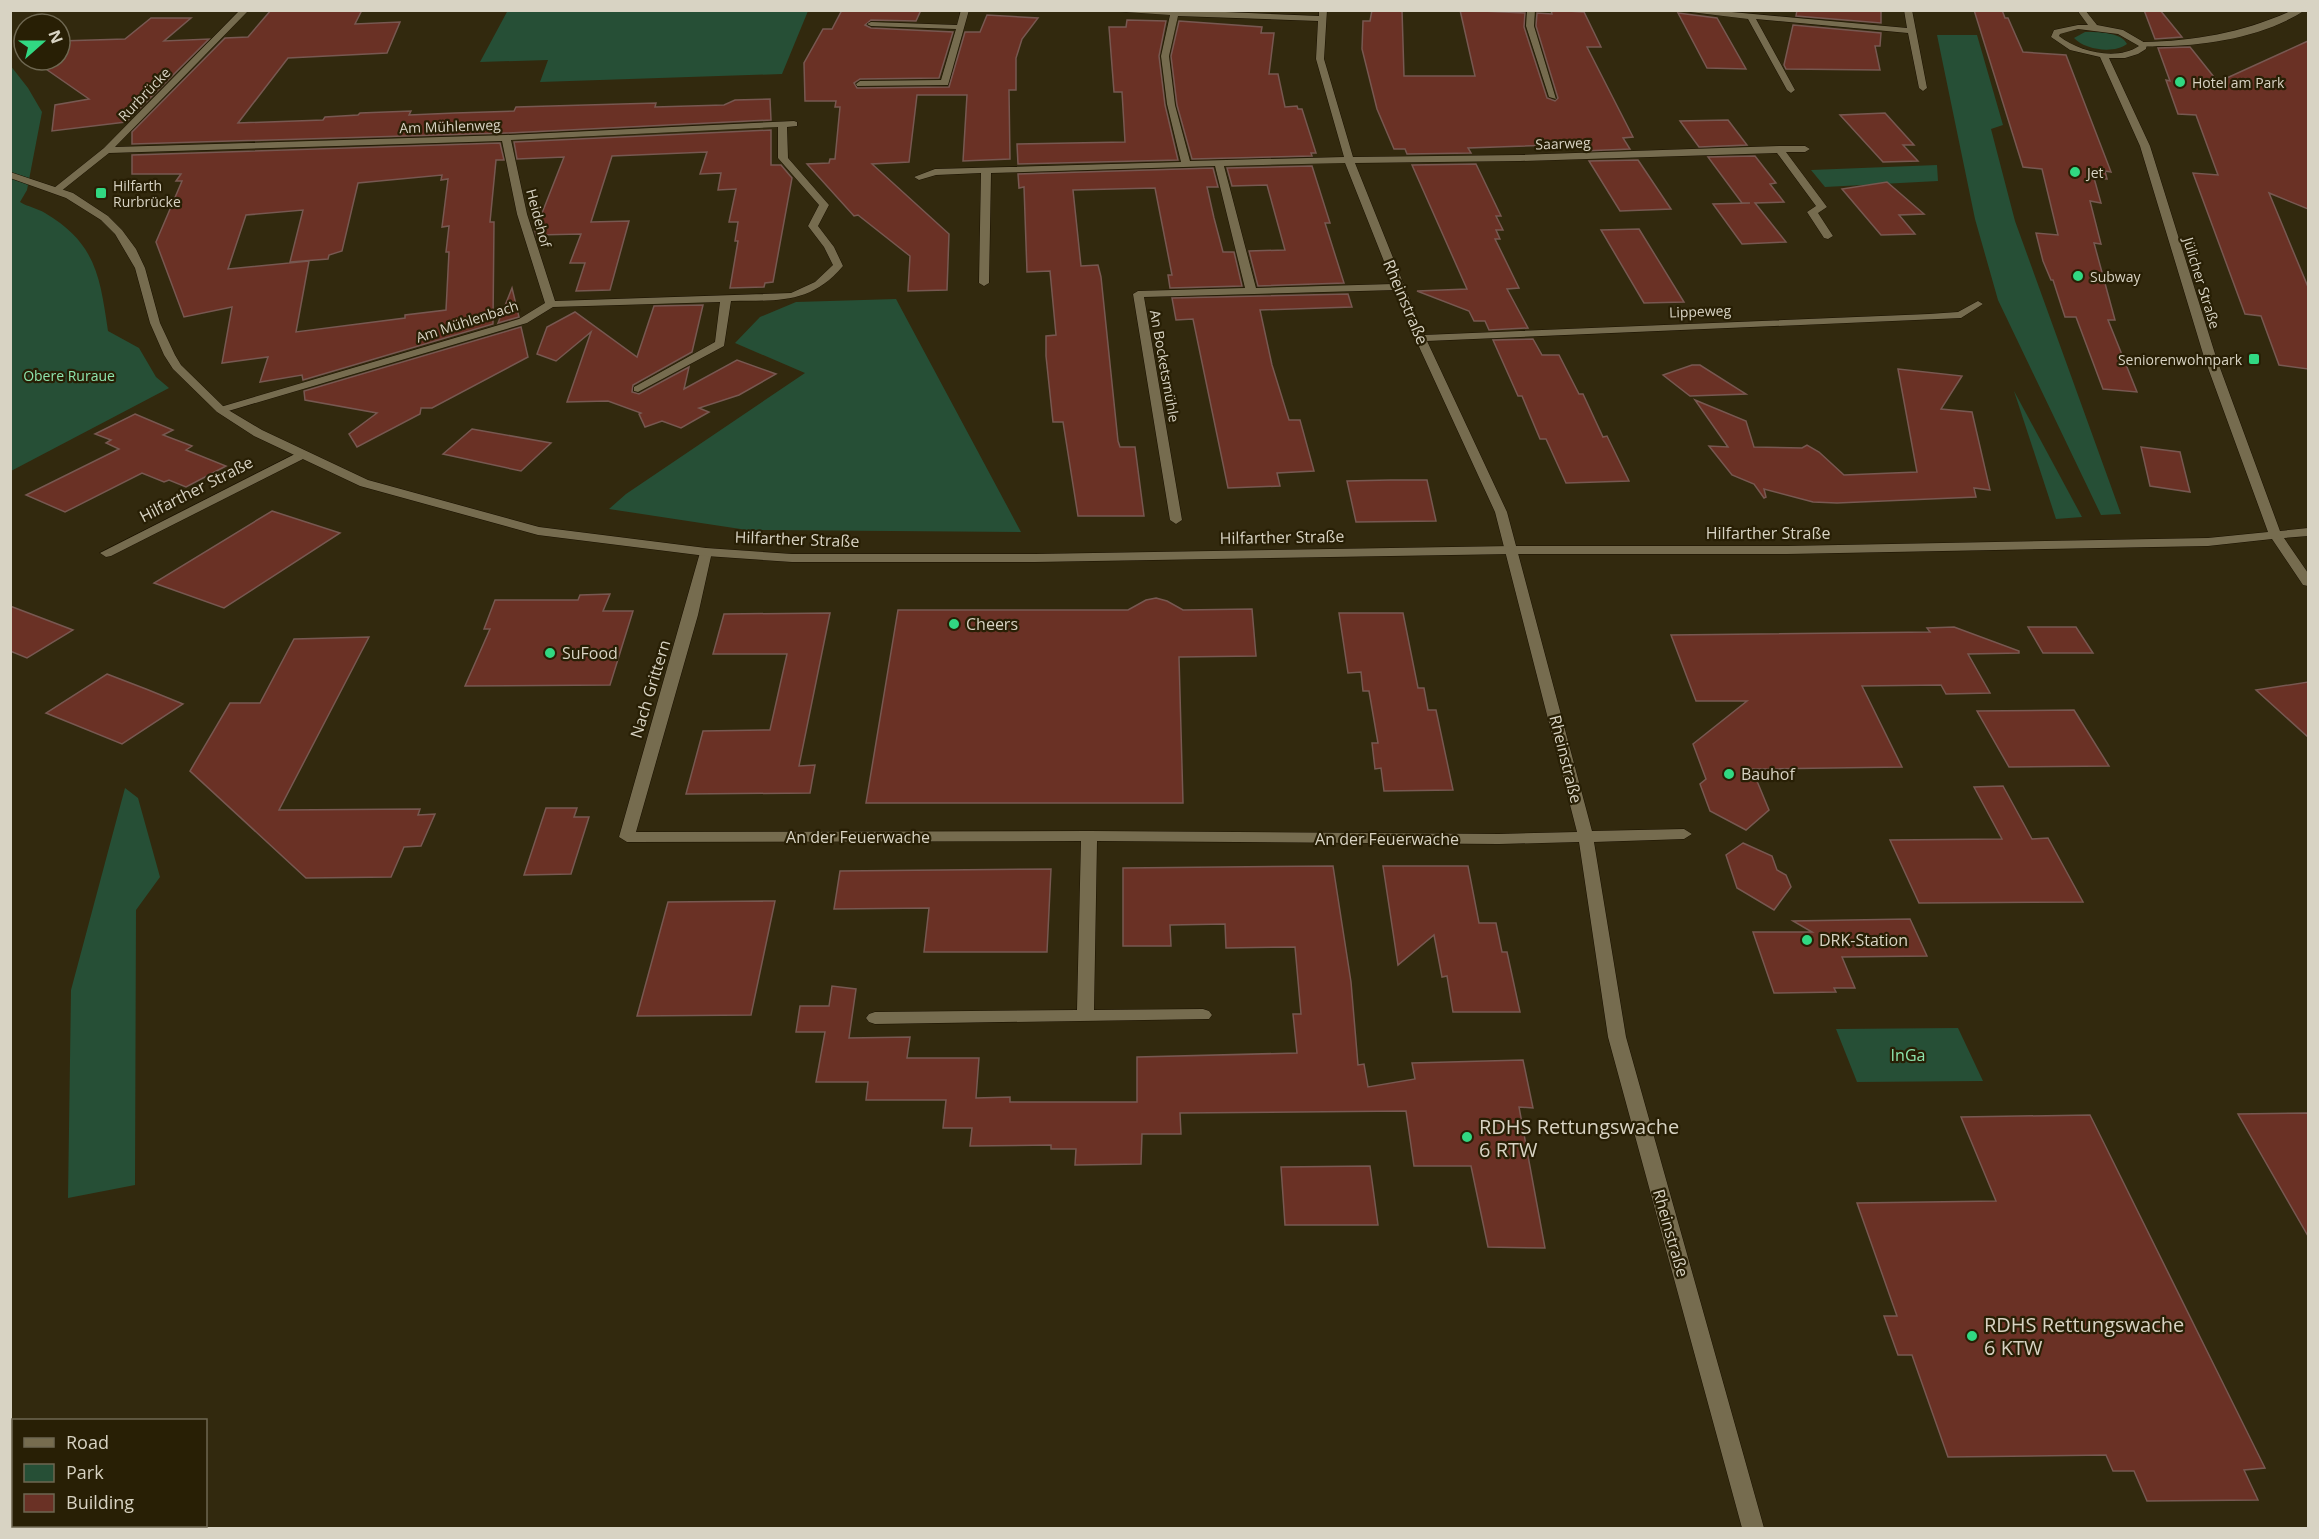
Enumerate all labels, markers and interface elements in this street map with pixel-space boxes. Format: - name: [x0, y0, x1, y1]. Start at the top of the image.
- north arrow: [12, 12, 72, 72]
- text: N: [43, 27, 69, 47]
- street label: Rurbrücke: [114, 63, 174, 125]
- place label: Hotel am Park: [2192, 73, 2285, 92]
- marker: Hotel am Park: [2173, 75, 2187, 89]
- street label: Am Mühlenweg: [399, 115, 501, 137]
- street label: Saarweg: [1535, 133, 1591, 153]
- place label: Jet: [2085, 163, 2104, 182]
- marker: Jet: [2068, 165, 2082, 179]
- place label: Hilfarth Rurbrücke: [113, 176, 181, 211]
- marker: Hilfarth Rurbrücke: [94, 186, 108, 200]
- street label: Heidehof: [522, 187, 556, 251]
- street label: Jülicher Straße: [2178, 233, 2225, 331]
- street label: Rheinstraße: [1378, 256, 1434, 348]
- place label: Subway: [2090, 267, 2141, 286]
- marker: Subway: [2071, 269, 2085, 283]
- street label: Am Mühlenbach: [413, 295, 521, 347]
- street label: Lippeweg: [1669, 300, 1732, 322]
- street label: An Bocketsmühle: [1146, 308, 1184, 424]
- place label: Seniorenwohnpark: [2118, 350, 2243, 369]
- marker: Seniorenwohnpark: [2247, 352, 2261, 366]
- park label: Obere Ruraue: [23, 366, 115, 385]
- street label: Hilfarther Straße: [135, 451, 257, 527]
- street label: Hilfarther Straße: [1706, 522, 1830, 544]
- street label: Hilfarther Straße: [1219, 525, 1345, 549]
- street label: Hilfarther Straße: [734, 526, 860, 552]
- place label: Cheers: [966, 613, 1018, 635]
- marker: Cheers: [947, 617, 961, 631]
- street label: Nach Grittern: [625, 637, 675, 741]
- place label: SuFood: [562, 642, 618, 664]
- marker: SuFood: [543, 646, 557, 660]
- street label: Rheinstraße: [1544, 713, 1588, 805]
- place label: Bauhof: [1741, 763, 1796, 785]
- marker: Bauhof: [1722, 767, 1736, 781]
- street label: An der Feuerwache: [786, 826, 930, 848]
- street label: An der Feuerwache: [1315, 828, 1459, 850]
- place label: DRK-Station: [1819, 929, 1908, 951]
- marker: DRK-Station: [1800, 933, 1814, 947]
- park label: InGa: [1891, 1044, 1925, 1066]
- place label: RDHS Rettungswache 6 RTW: [1479, 1113, 1679, 1163]
- marker: RDHS Rettungswache 6 RTW: [1460, 1130, 1474, 1144]
- street label: Rheinstraße: [1648, 1187, 1694, 1279]
- place label: RDHS Rettungswache 6 KTW: [1984, 1311, 2184, 1361]
- marker: RDHS Rettungswache 6 KTW: [1965, 1329, 1979, 1343]
- legend: [12, 1419, 207, 1527]
- text: Road: [66, 1430, 109, 1454]
- text: Park: [66, 1460, 104, 1484]
- text: Building: [66, 1490, 134, 1514]

